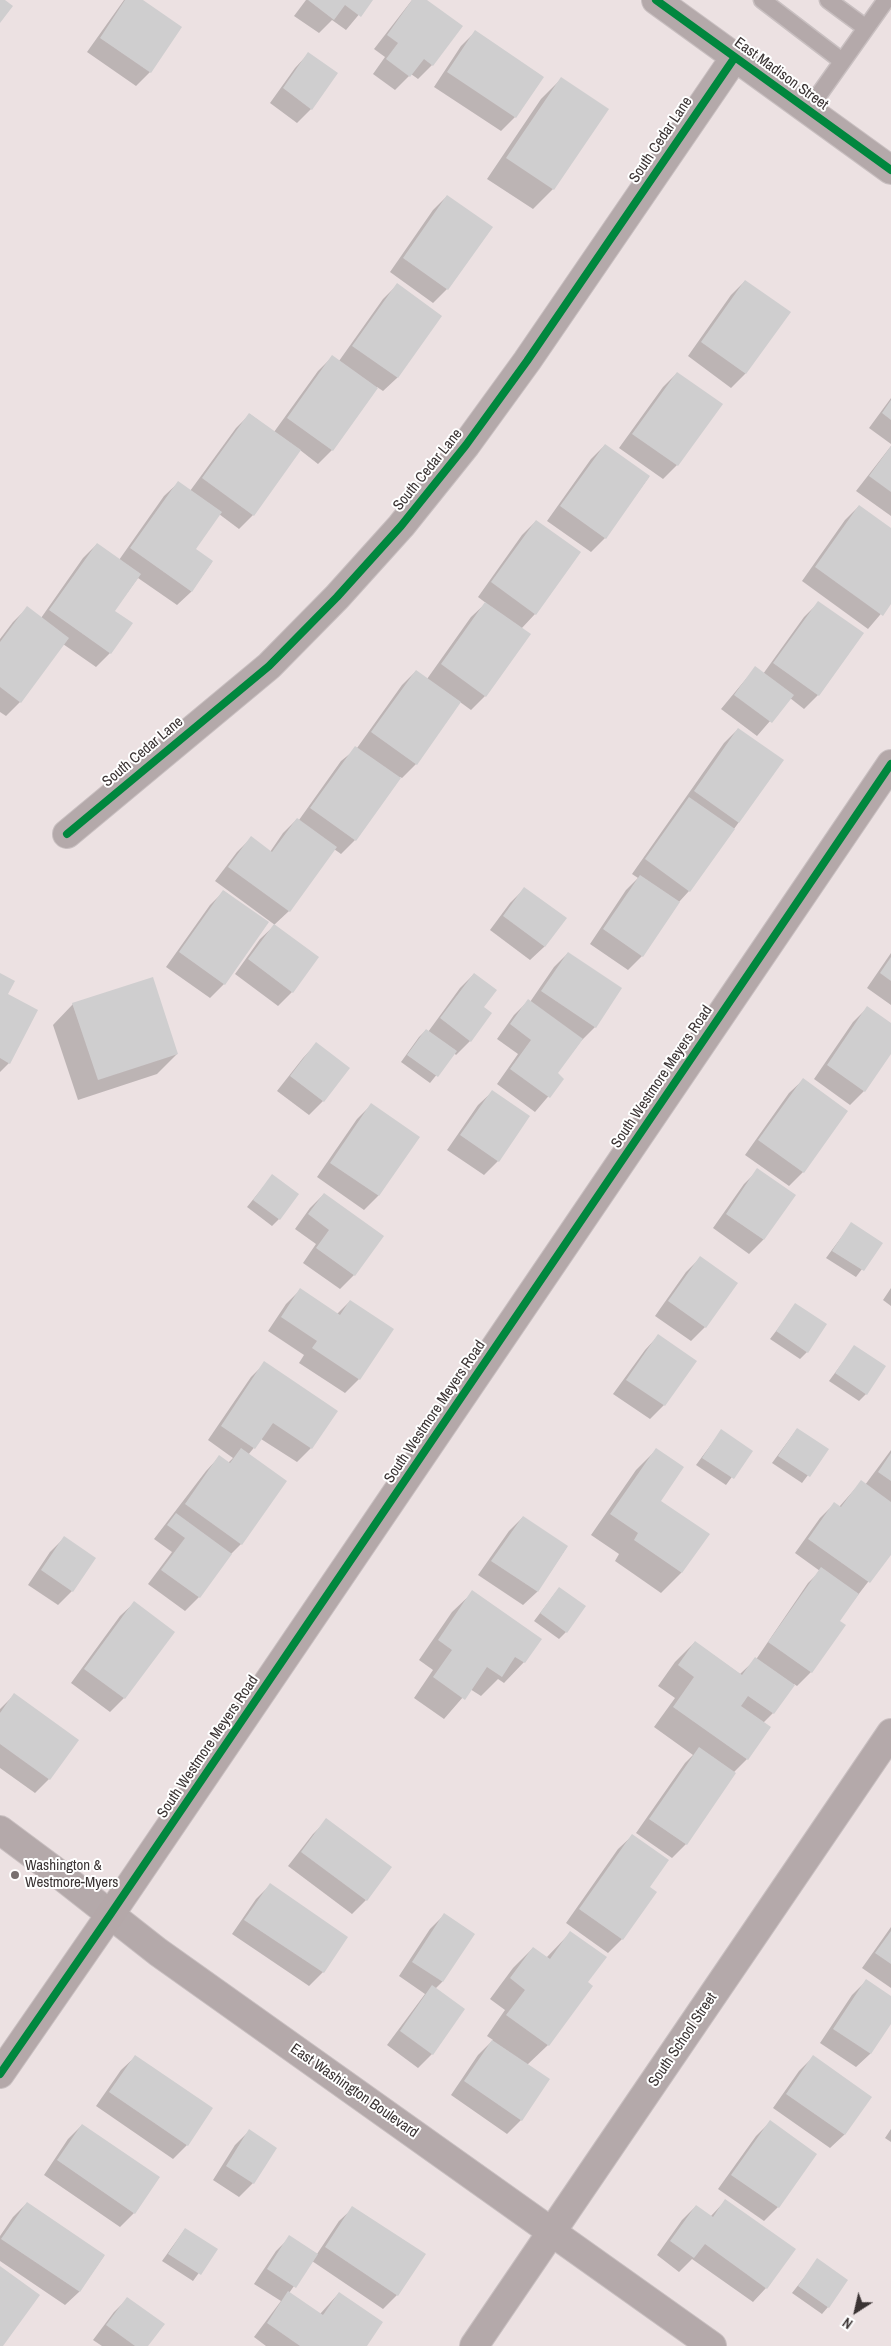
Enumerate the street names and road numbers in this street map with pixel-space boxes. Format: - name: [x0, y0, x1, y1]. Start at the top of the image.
- street label: East Madison Street: [731, 34, 831, 114]
- street label: South Cedar Lane: [626, 94, 696, 186]
- street label: South Cedar Lane: [390, 426, 466, 514]
- street label: South Cedar Lane: [99, 713, 187, 791]
- street label: South Westmore Meyers Road: [608, 1002, 716, 1152]
- street label: South Westmore Meyers Road: [381, 1337, 489, 1487]
- street label: South Westmore Meyers Road: [154, 1672, 262, 1822]
- street label: South School Street: [645, 1990, 721, 2090]
- street label: East Washington Boulevard: [287, 2040, 421, 2142]

